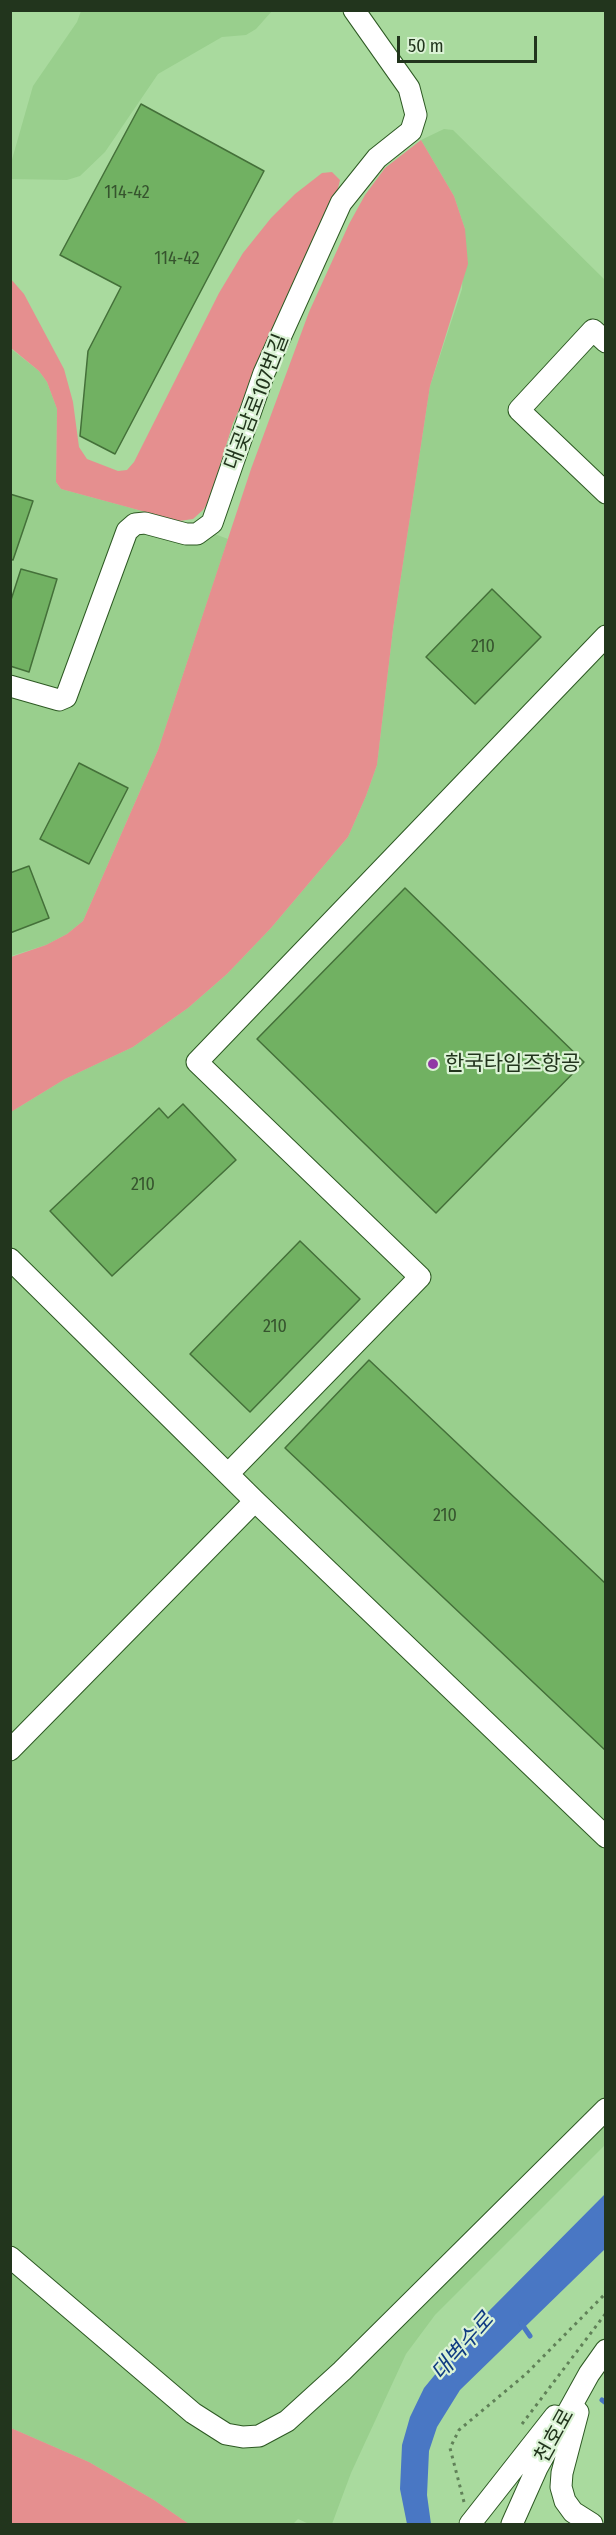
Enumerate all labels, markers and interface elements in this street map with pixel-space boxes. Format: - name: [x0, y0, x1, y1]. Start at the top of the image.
- scale bar: [400, 24, 540, 62]
- text: 50 m: [408, 35, 444, 57]
- house number: 114-42: [104, 182, 150, 204]
- house number: 114-42: [154, 248, 200, 270]
- street label: 대곶남로107번길: [220, 331, 294, 473]
- house number: 210: [471, 636, 495, 658]
- place label: 한국타임즈항공: [445, 1051, 580, 1077]
- marker: 한국타임즈항공: [426, 1057, 440, 1071]
- house number: 210: [131, 1174, 155, 1196]
- house number: 210: [263, 1316, 287, 1338]
- house number: 210: [433, 1505, 457, 1527]
- water label: 대벽수로: [426, 2308, 500, 2386]
- street label: 천호로: [530, 2405, 580, 2467]

